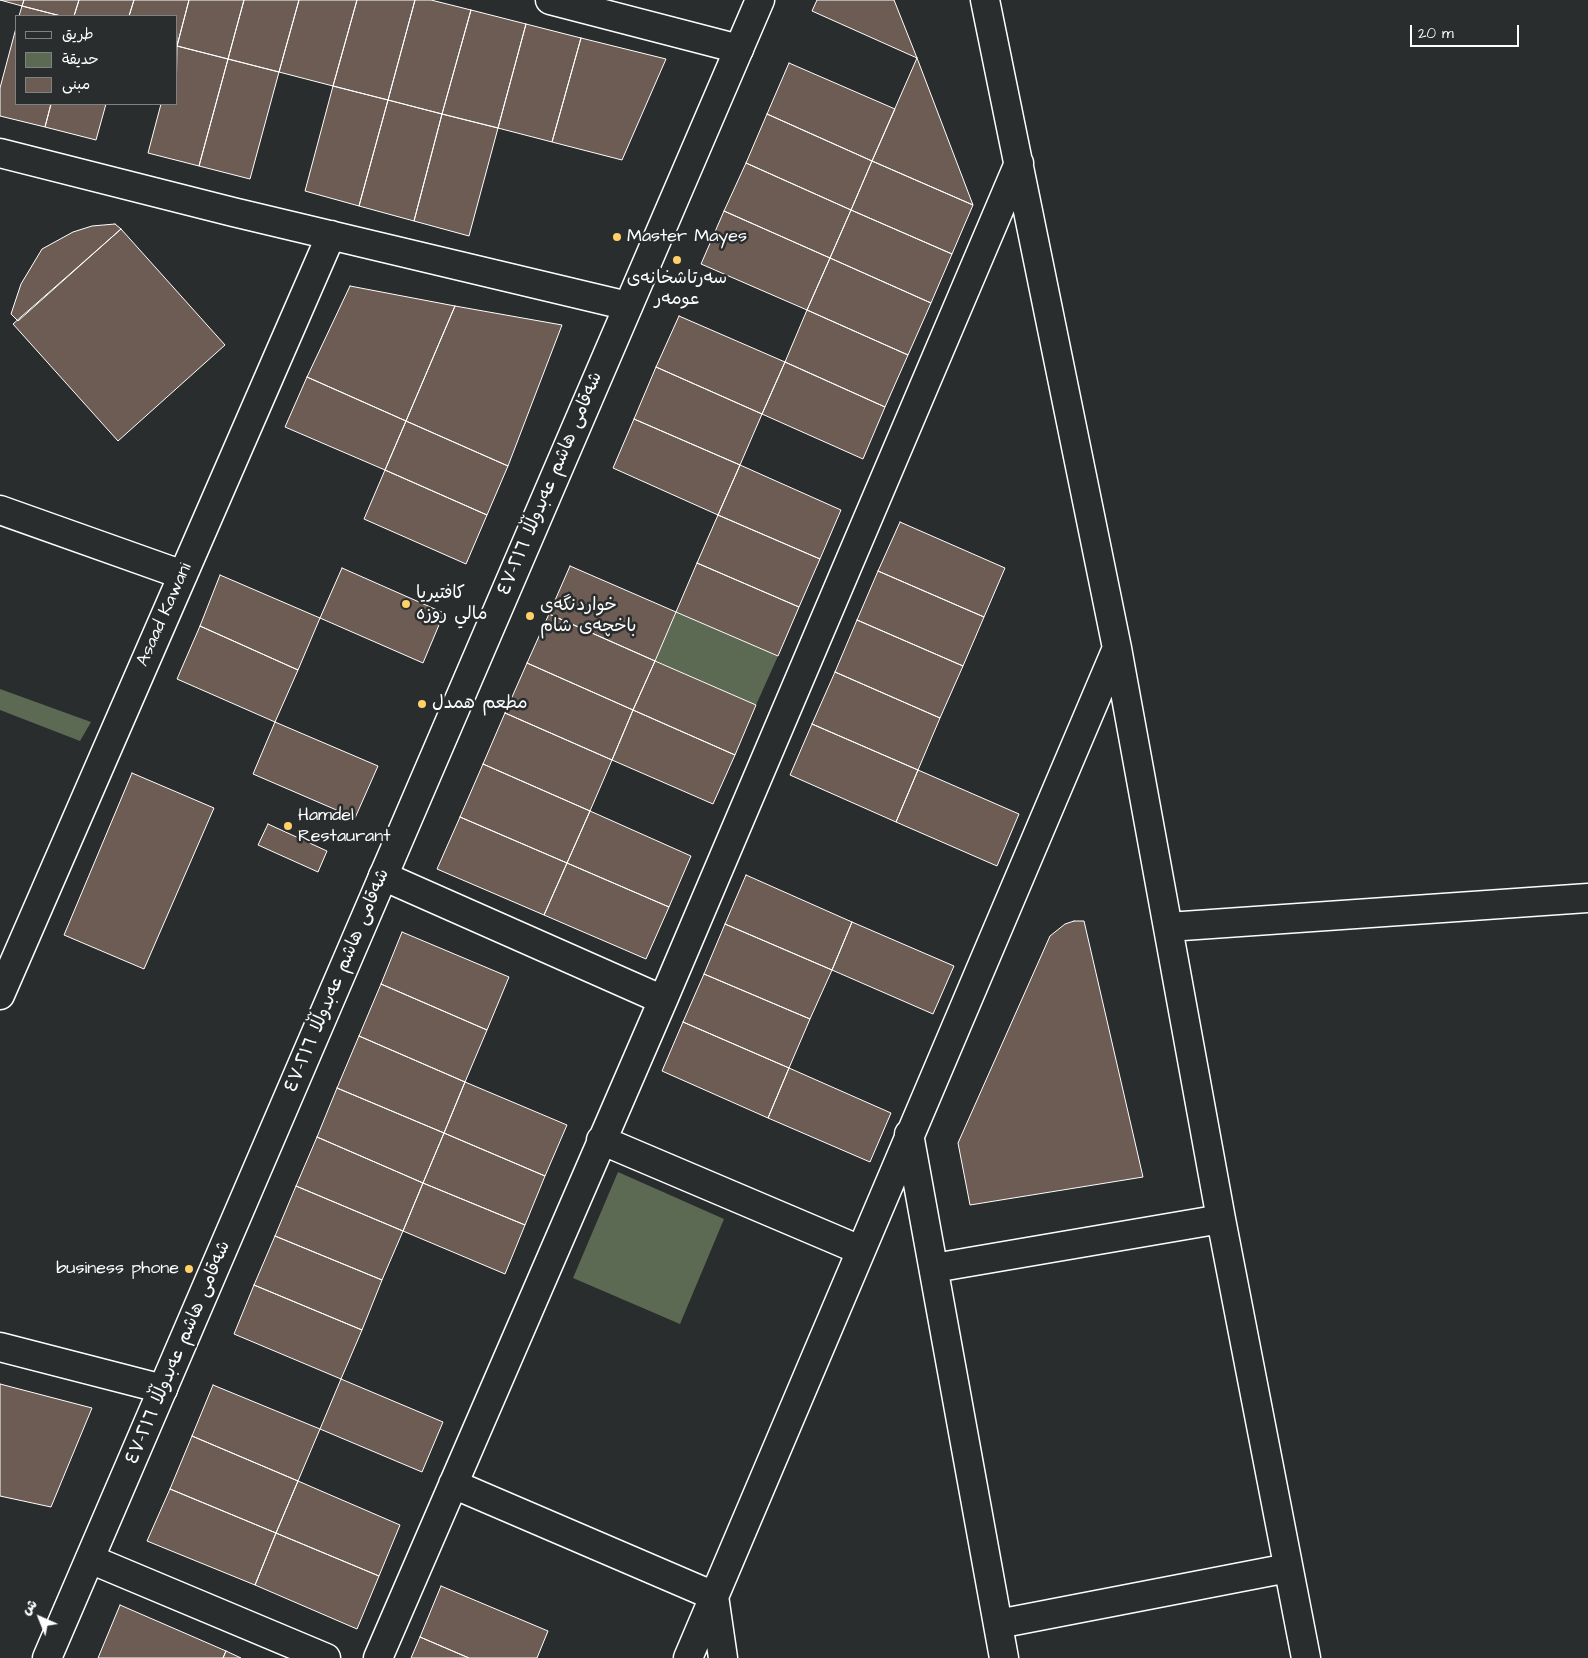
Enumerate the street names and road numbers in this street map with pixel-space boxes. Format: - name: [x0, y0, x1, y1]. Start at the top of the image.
- street label: شەقامی هاشم عەبدوڵڵا ٢١٦-٤٧: [494, 369, 608, 599]
- street label: Asaad Kawani: [133, 560, 197, 670]
- street label: شەقامی هاشم عەبدوڵڵا ٢١٦-٤٧: [281, 866, 395, 1096]
- street label: شەقامی هاشم عەبدوڵڵا ٢١٦-٤٧: [122, 1238, 236, 1468]

